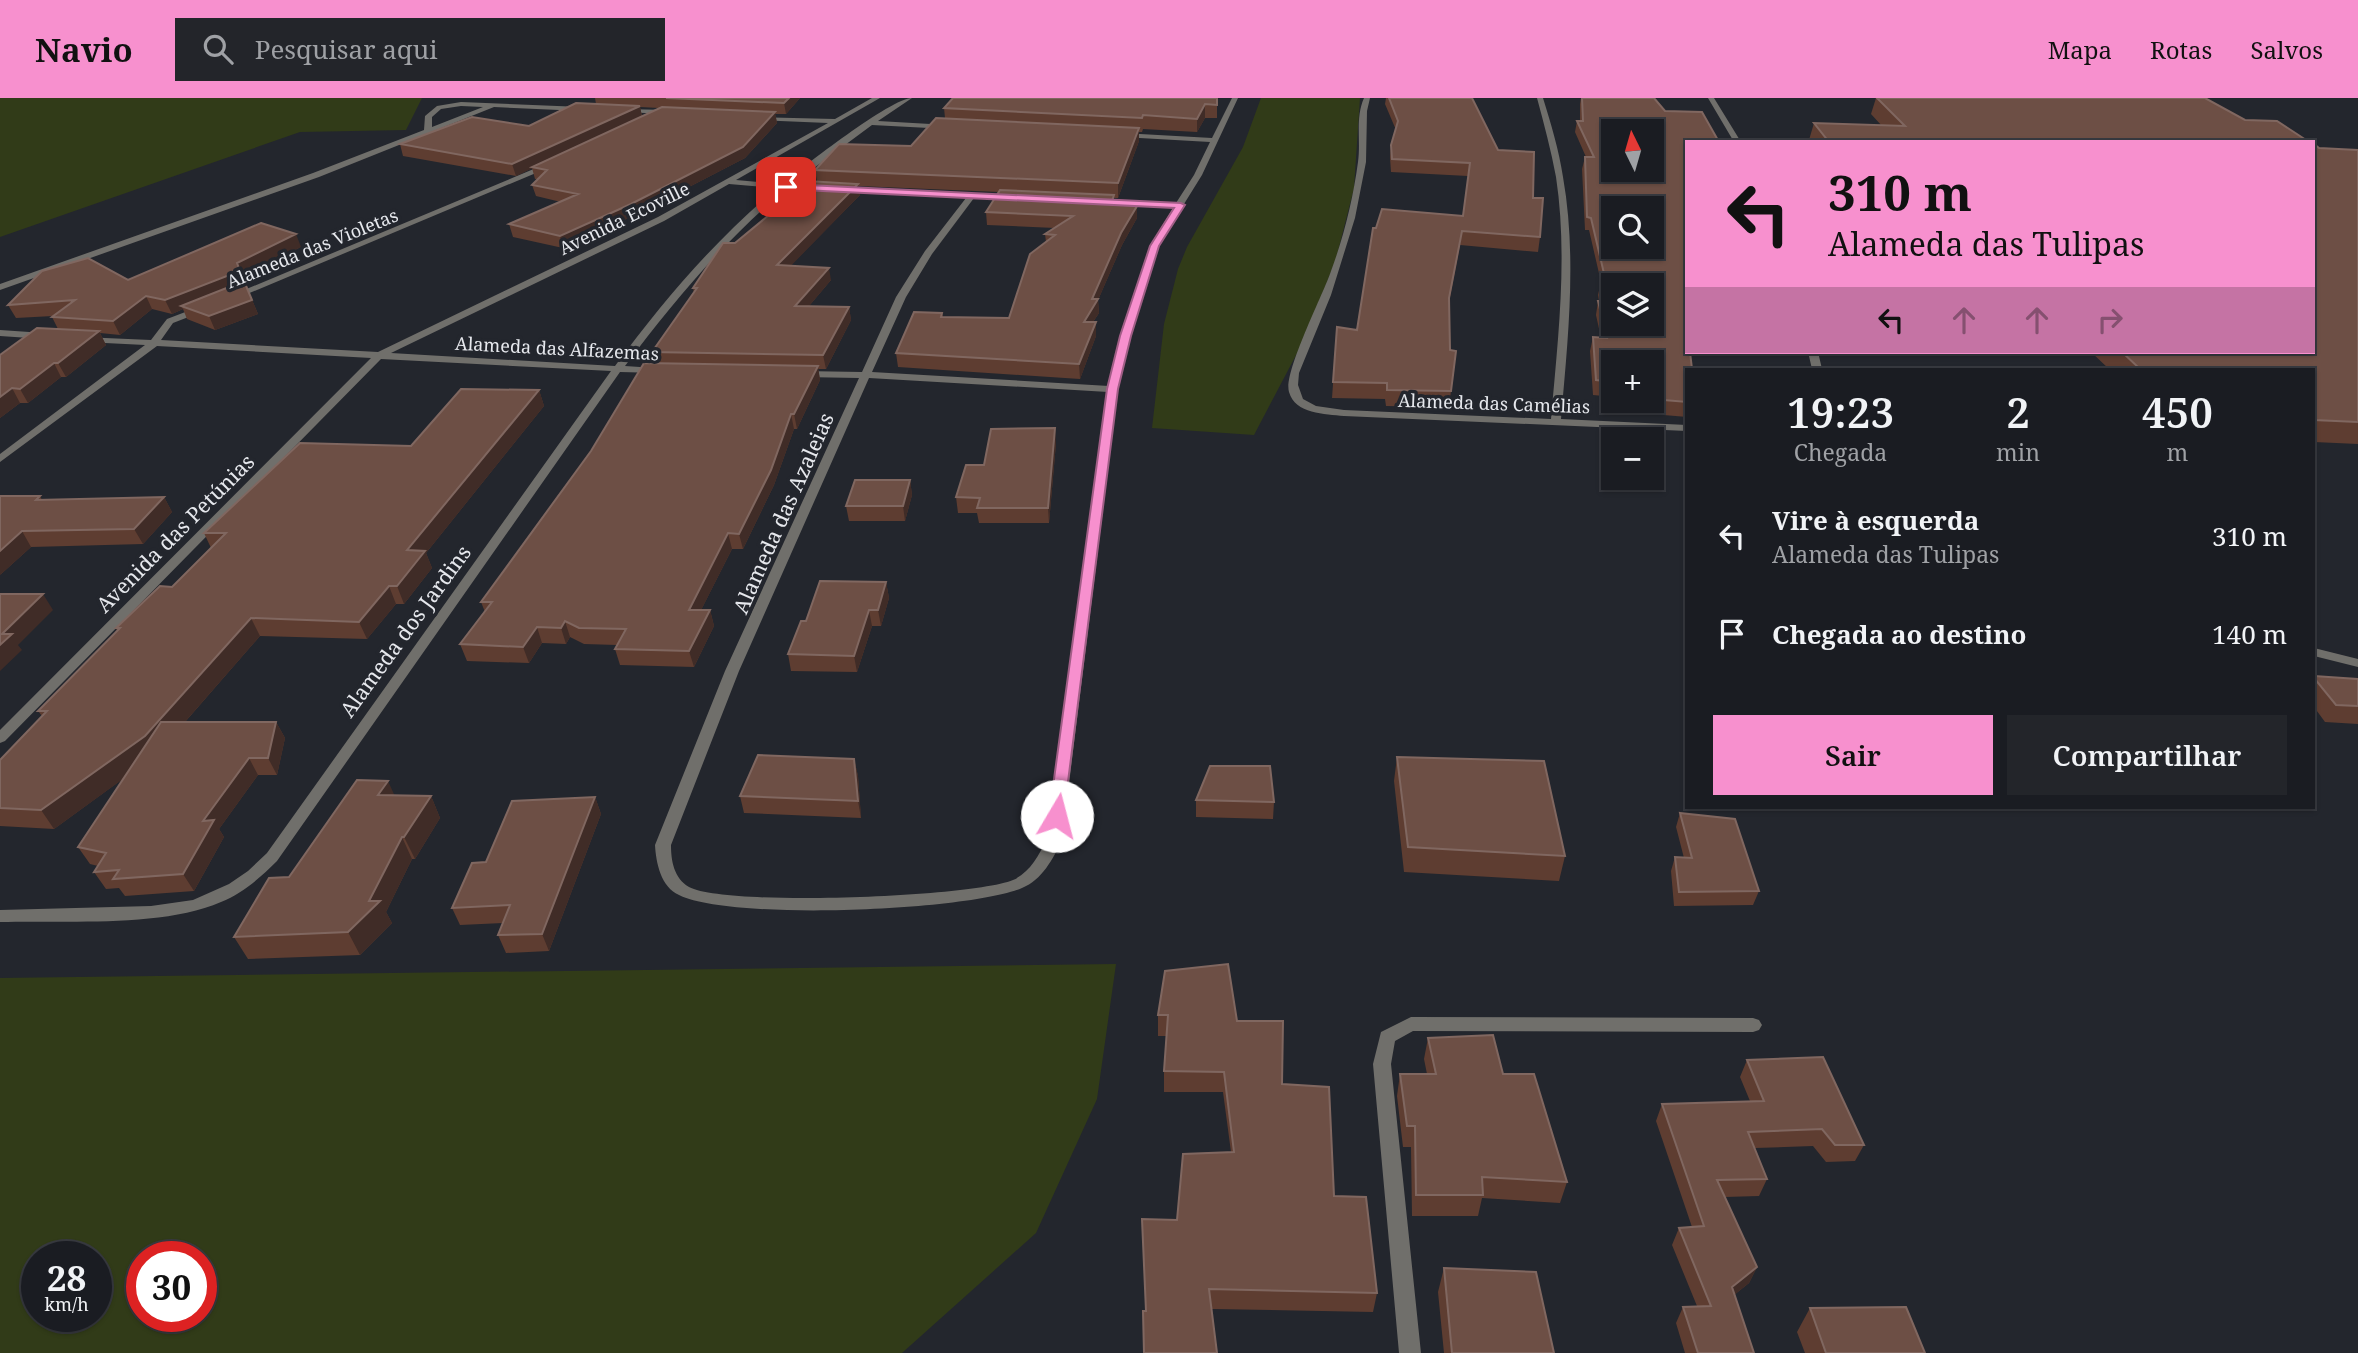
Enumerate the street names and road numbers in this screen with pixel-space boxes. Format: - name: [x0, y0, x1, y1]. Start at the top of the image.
- street label: Avenida Ecoville: [555, 176, 693, 260]
- street label: Alameda das Violetas: [223, 203, 401, 293]
- street label: Alameda das Alfazemas: [454, 331, 660, 365]
- street label: Alameda das Camélias: [1397, 388, 1591, 418]
- street label: Alameda das Azaleias: [726, 408, 840, 618]
- street label: Avenida das Petúnias: [90, 448, 260, 618]
- street label: Alameda dos Jardins: [333, 539, 477, 723]

